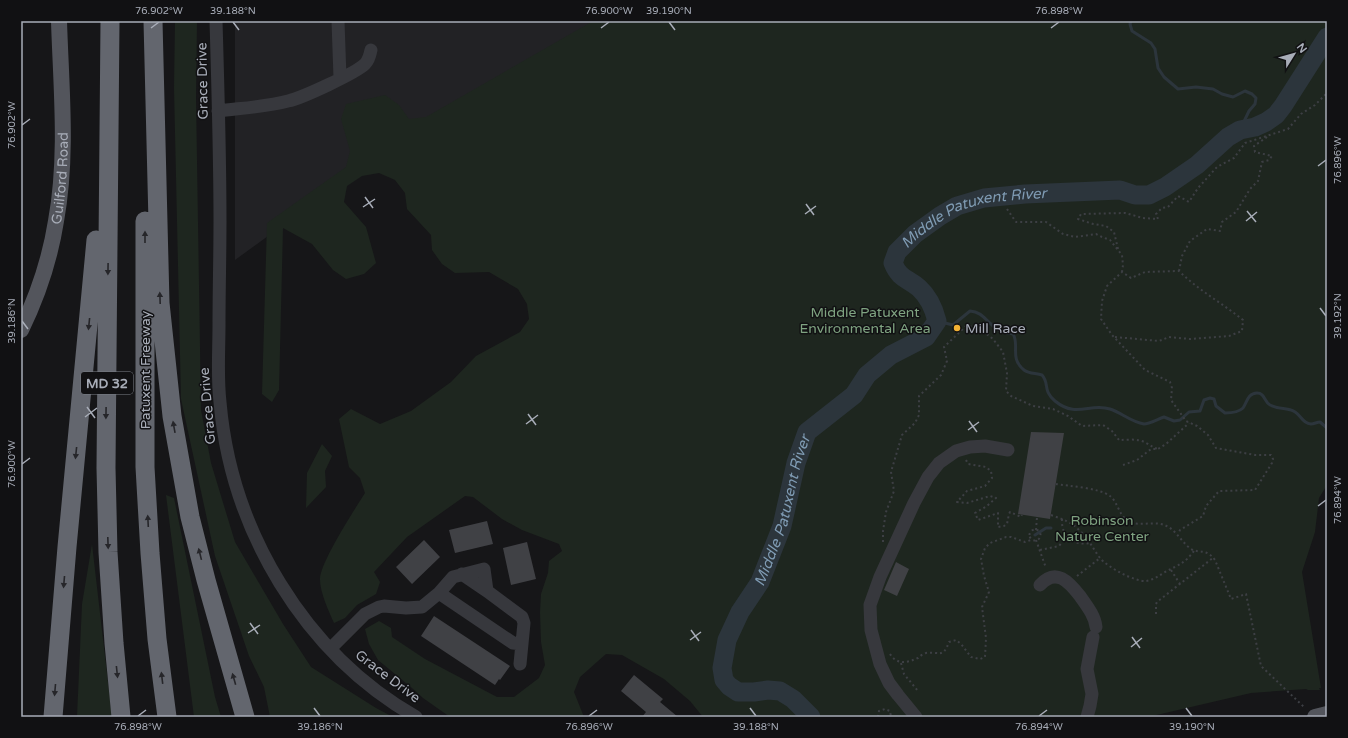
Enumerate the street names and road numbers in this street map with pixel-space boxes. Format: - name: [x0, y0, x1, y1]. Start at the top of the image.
- street label: Grace Drive: [193, 42, 212, 120]
- street label: Guilford Road: [48, 132, 72, 226]
- street label: Patuxent Freeway: [137, 310, 154, 429]
- street label: Grace Drive: [196, 367, 219, 445]
- road number: MD 32: [81, 372, 133, 394]
- street label: Grace Drive: [352, 646, 424, 706]

